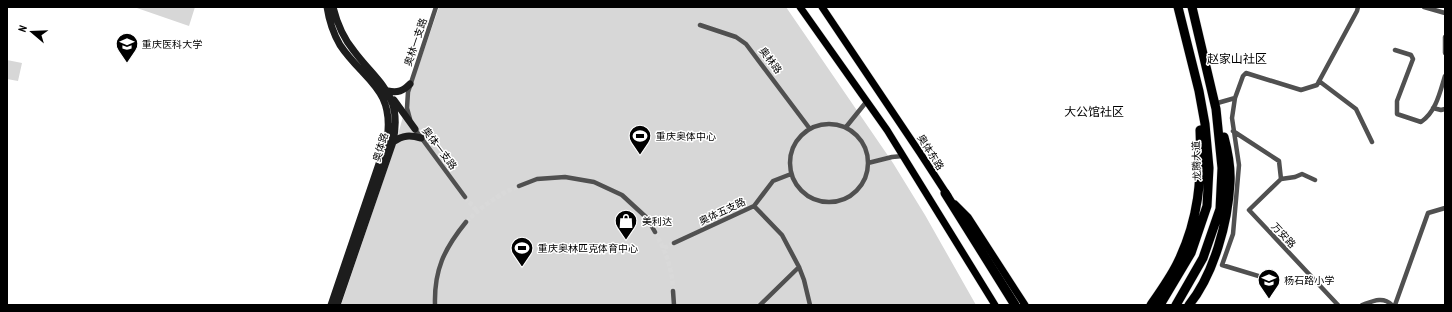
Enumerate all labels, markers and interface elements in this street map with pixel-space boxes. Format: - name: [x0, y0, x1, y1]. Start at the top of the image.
- north arrow: [12, 12, 52, 52]
- street label: 奥林一支路: [401, 16, 430, 68]
- text: N: [15, 24, 30, 34]
- school or university icon: 重庆医科大学: [114, 31, 140, 64]
- place label: 重庆医科大学: [142, 38, 202, 51]
- street label: 奥林路: [756, 44, 785, 76]
- district label: 赵家山社区: [1207, 51, 1267, 66]
- district label: 大公馆社区: [1064, 104, 1124, 119]
- sports icon: 重庆奥体中心: [627, 123, 653, 156]
- street label: 奥体一支路: [419, 124, 460, 172]
- place label: 重庆奥体中心: [656, 130, 716, 143]
- street label: 奥体路: [370, 131, 391, 163]
- street label: 奥体东路: [914, 132, 947, 173]
- street label: 龙腾大道: [1189, 141, 1204, 181]
- street label: 奥体五支路: [697, 195, 748, 228]
- shop icon: 美利达: [613, 208, 639, 241]
- place label: 美利达: [642, 215, 672, 228]
- street label: 万安路: [1269, 220, 1299, 251]
- sports icon: 重庆奥林匹克体育中心: [509, 235, 535, 268]
- place label: 重庆奥林匹克体育中心: [538, 242, 638, 255]
- school or university icon: 杨石路小学: [1256, 267, 1282, 300]
- place label: 杨石路小学: [1284, 274, 1334, 287]

